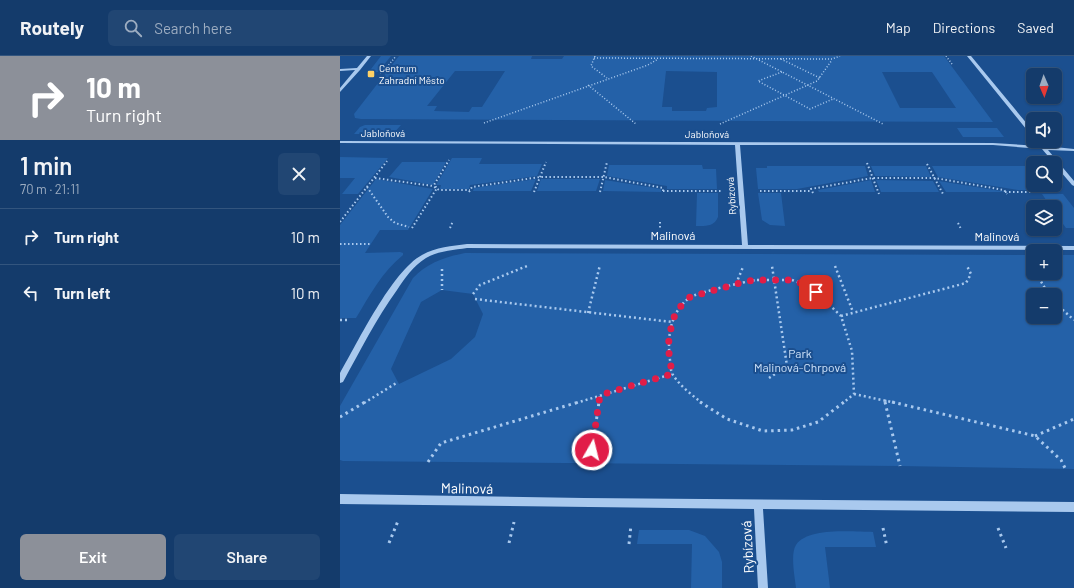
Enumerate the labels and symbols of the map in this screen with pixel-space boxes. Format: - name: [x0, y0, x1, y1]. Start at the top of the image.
- place label: Centrum Zahradní Město: [379, 62, 445, 86]
- north arrow: [1026, 68, 1062, 104]
- marker: Centrum Zahradní Město: [366, 69, 376, 79]
- street label: Jabloňová: [361, 127, 405, 139]
- street label: Jabloňová: [685, 128, 729, 140]
- street label: Rybízová: [724, 177, 738, 215]
- street label: Malinová: [651, 228, 695, 242]
- street label: Malinová: [975, 229, 1019, 243]
- pin: [799, 275, 833, 309]
- park label: Park Malinová-Chrpová: [754, 346, 846, 374]
- position arrow: [571, 429, 613, 471]
- street label: Malinová: [441, 479, 493, 497]
- street label: Rybízová: [737, 520, 757, 574]

